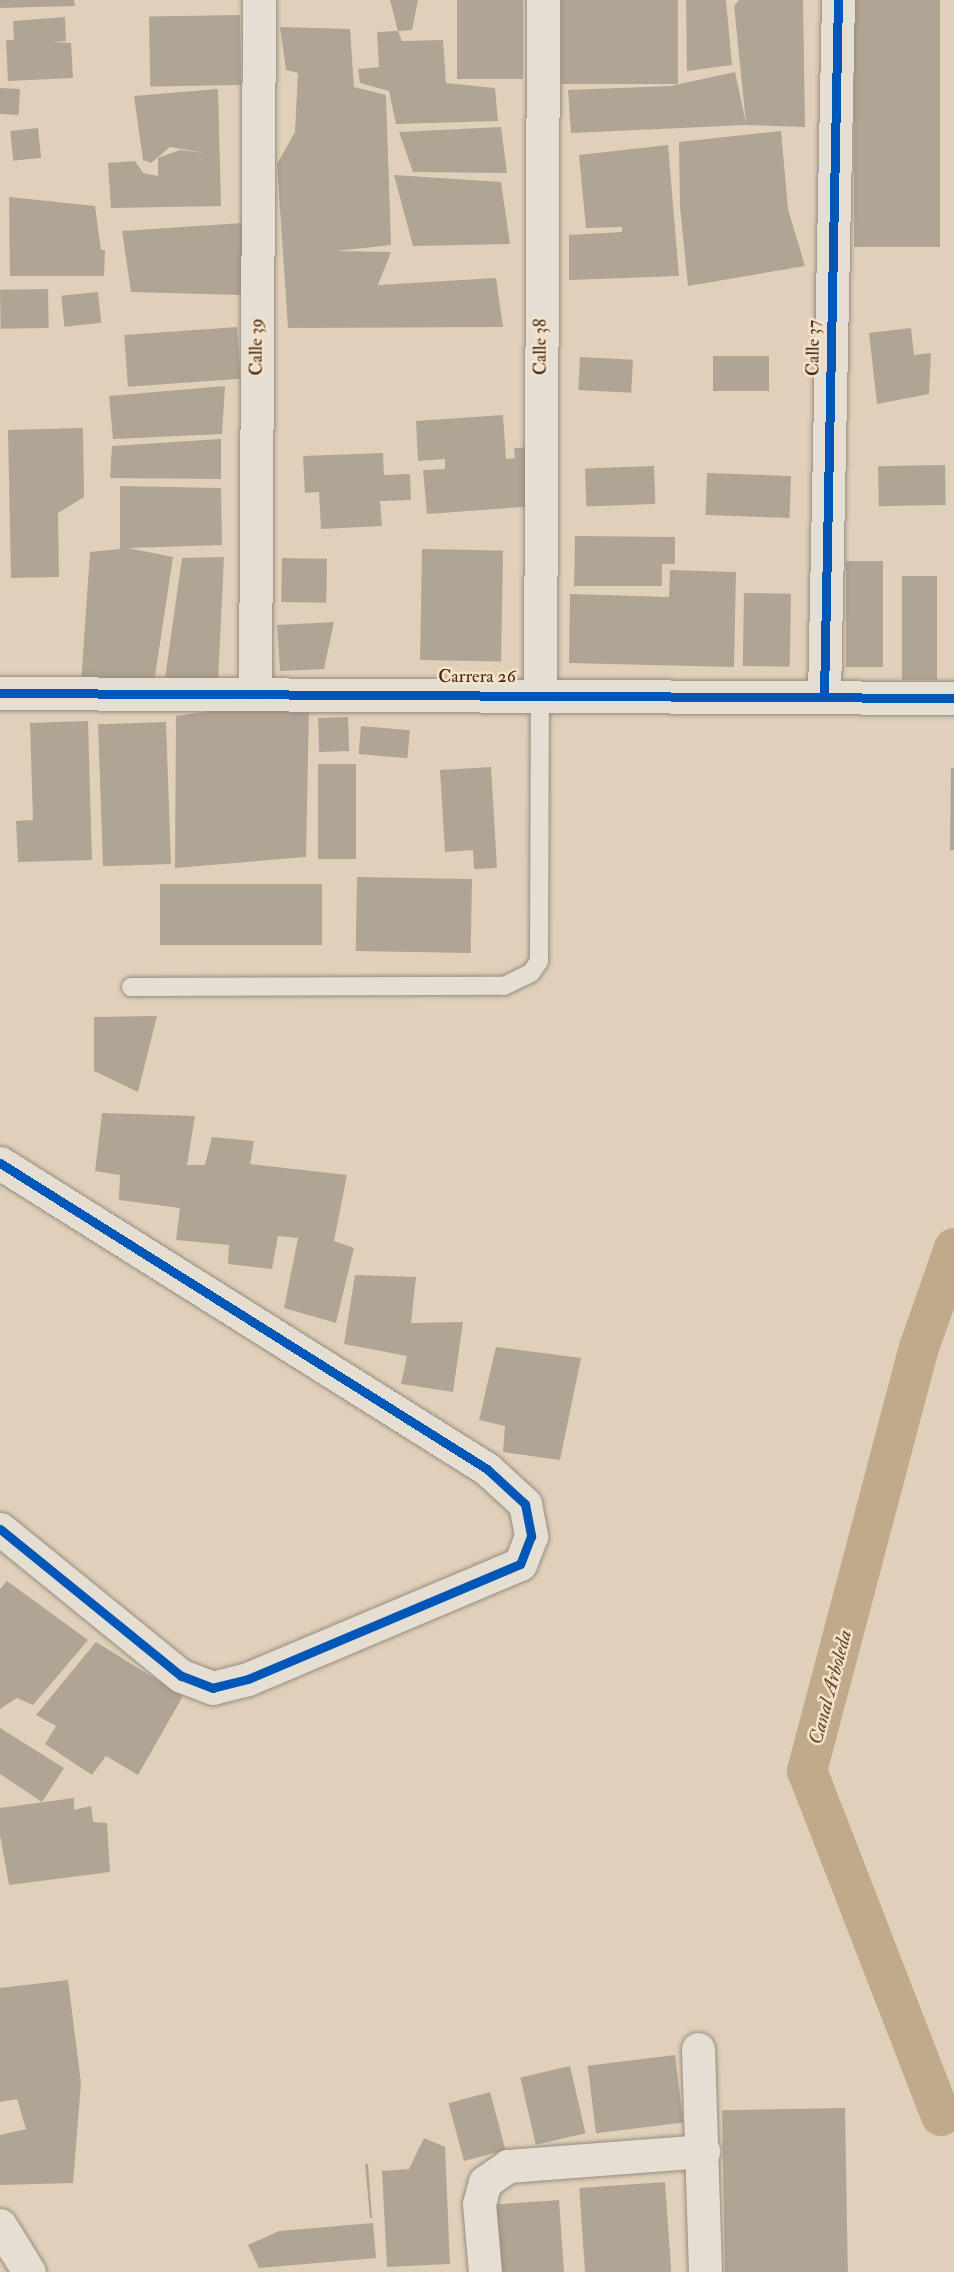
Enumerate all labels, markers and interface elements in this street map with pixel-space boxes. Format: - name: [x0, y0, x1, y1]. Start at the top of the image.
- street label: Calle 39: [246, 318, 268, 376]
- street label: Calle 38: [530, 319, 552, 375]
- street label: Calle 37: [803, 320, 825, 376]
- street label: Carrera 26: [438, 666, 516, 688]
- water label: Canal Arboleda: [803, 1627, 857, 1747]

